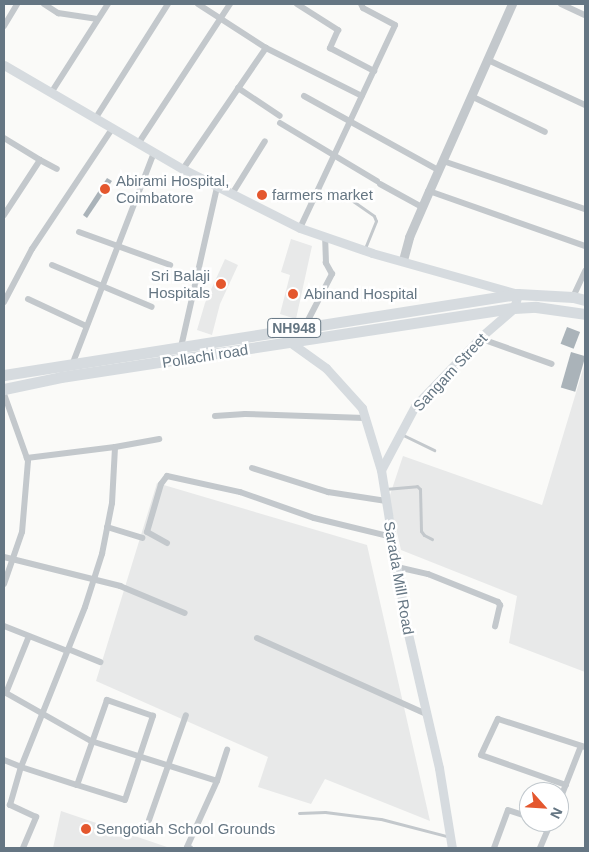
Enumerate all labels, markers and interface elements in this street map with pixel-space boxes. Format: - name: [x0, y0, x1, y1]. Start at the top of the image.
- place label: Abirami Hospital, Coimbatore: [116, 171, 229, 206]
- marker: Abirami Hospital, Coimbatore: [98, 182, 112, 196]
- place label: farmers market: [272, 186, 373, 204]
- marker: farmers market: [256, 189, 268, 201]
- place label: Sri Balaji Hospitals: [148, 266, 210, 301]
- marker: Sri Balaji Hospitals: [214, 277, 228, 291]
- place label: Abinand Hospital: [304, 285, 417, 303]
- marker: Abinand Hospital: [286, 287, 300, 301]
- road number: NH948: [266, 316, 322, 339]
- street label: Sangam Street: [409, 329, 491, 415]
- street label: Pollachi road: [161, 340, 249, 372]
- street label: Sarada Mill Road: [380, 520, 418, 636]
- north arrow: [519, 782, 569, 832]
- text: N: [547, 805, 566, 821]
- place label: Sengotiah School Grounds: [96, 820, 275, 838]
- marker: Sengotiah School Grounds: [80, 823, 92, 835]

